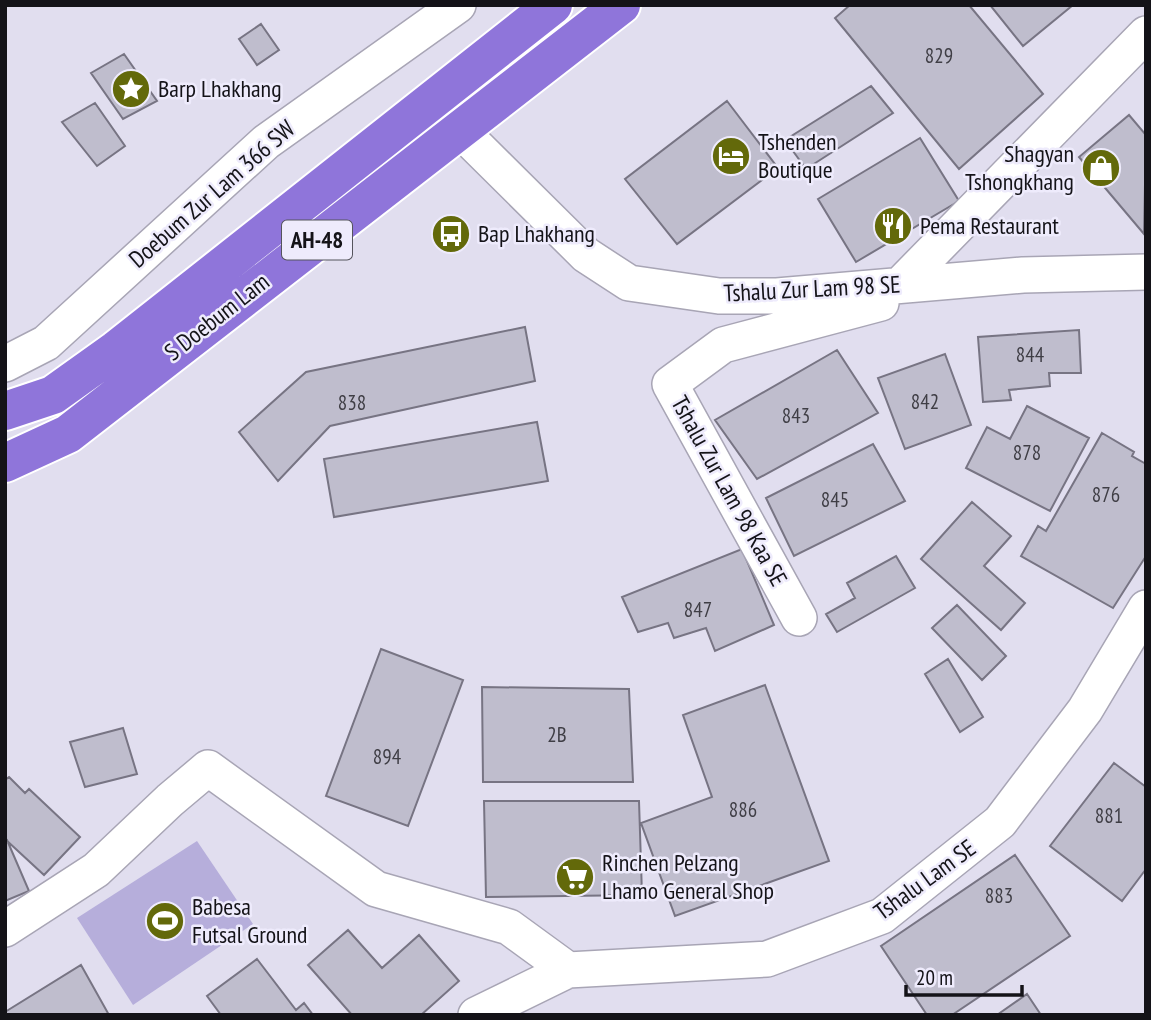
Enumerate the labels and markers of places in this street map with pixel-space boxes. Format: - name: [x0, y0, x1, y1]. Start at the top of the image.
- place icon: Barp Lhakhang: [110, 68, 152, 110]
- place label: Barp Lhakhang: [158, 73, 282, 104]
- place label: Tshenden Boutique: [758, 126, 837, 185]
- hotel icon: Tshenden Boutique: [710, 135, 752, 177]
- place label: Shagyan Tshongkhang: [965, 138, 1074, 197]
- shop icon: Shagyan Tshongkhang: [1080, 147, 1122, 189]
- restaurant icon: Pema Restaurant: [872, 205, 914, 247]
- place label: Pema Restaurant: [920, 210, 1059, 241]
- bus stop icon: Bap Lhakhang: [430, 213, 472, 255]
- place label: Bap Lhakhang: [478, 218, 595, 249]
- place label: Rinchen Pelzang Lhamo General Shop: [602, 847, 774, 906]
- supermarket icon: Rinchen Pelzang Lhamo General Shop: [554, 856, 596, 898]
- place label: Babesa Futsal Ground: [192, 891, 307, 950]
- sports icon: Babesa Futsal Ground: [144, 900, 186, 942]

